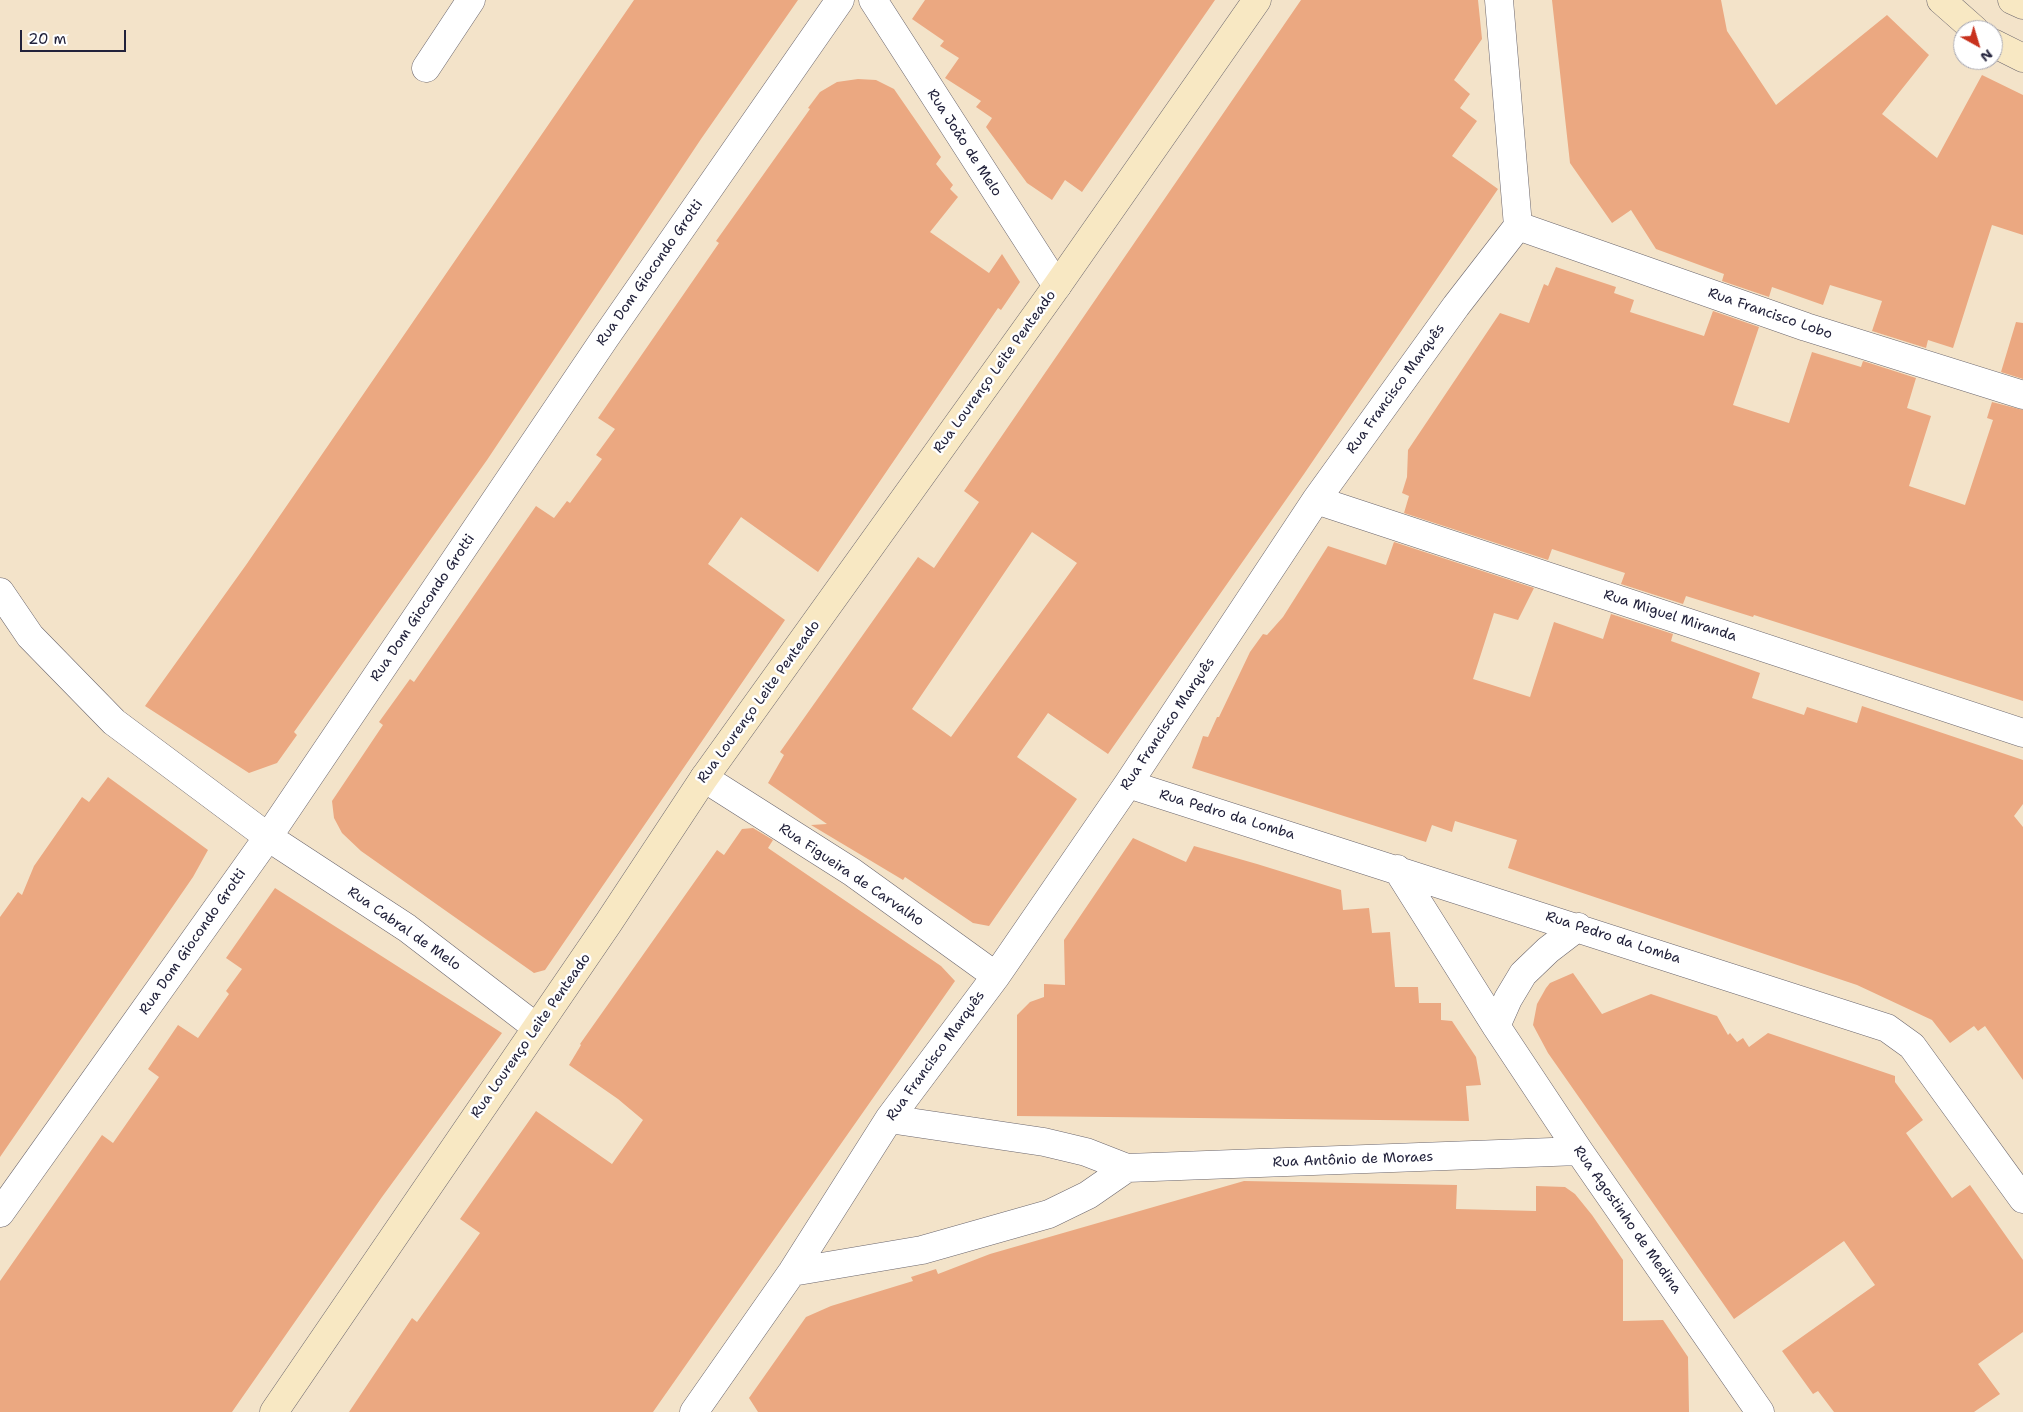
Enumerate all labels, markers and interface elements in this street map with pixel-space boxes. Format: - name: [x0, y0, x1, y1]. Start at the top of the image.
- scale bar: [22, 20, 129, 52]
- north arrow: [1953, 20, 2003, 70]
- text: 20 m: [28, 29, 67, 49]
- text: N: [1977, 45, 1997, 66]
- street label: Rua João de Melo: [923, 86, 1005, 200]
- street label: Rua Dom Giocondo Grotti: [593, 197, 707, 349]
- street label: Rua Francisco Lobo: [1706, 285, 1834, 343]
- street label: Rua Lourenço Leite Penteado: [930, 287, 1060, 457]
- street label: Rua Francisco Marquês: [1343, 321, 1449, 457]
- street label: Rua Dom Giocondo Grotti: [367, 531, 479, 685]
- street label: Rua Miguel Miranda: [1601, 587, 1739, 645]
- street label: Rua Lourenço Leite Penteado: [694, 617, 824, 787]
- street label: Rua Francisco Marquês: [1117, 654, 1219, 794]
- street label: Rua Pedro da Lomba: [1157, 786, 1297, 844]
- street label: Rua Figueira de Carvalho: [775, 820, 927, 930]
- street label: Rua Dom Giocondo Grotti: [136, 866, 250, 1018]
- street label: Rua Cabral de Melo: [344, 884, 464, 974]
- street label: Rua Pedro da Lomba: [1543, 908, 1683, 968]
- street label: Rua Lourenço Leite Penteado: [468, 950, 594, 1122]
- street label: Rua Francisco Marquês: [883, 988, 989, 1124]
- street label: Rua Agostinho de Medina: [1569, 1143, 1685, 1297]
- street label: Rua Antônio de Moraes: [1272, 1149, 1434, 1171]

